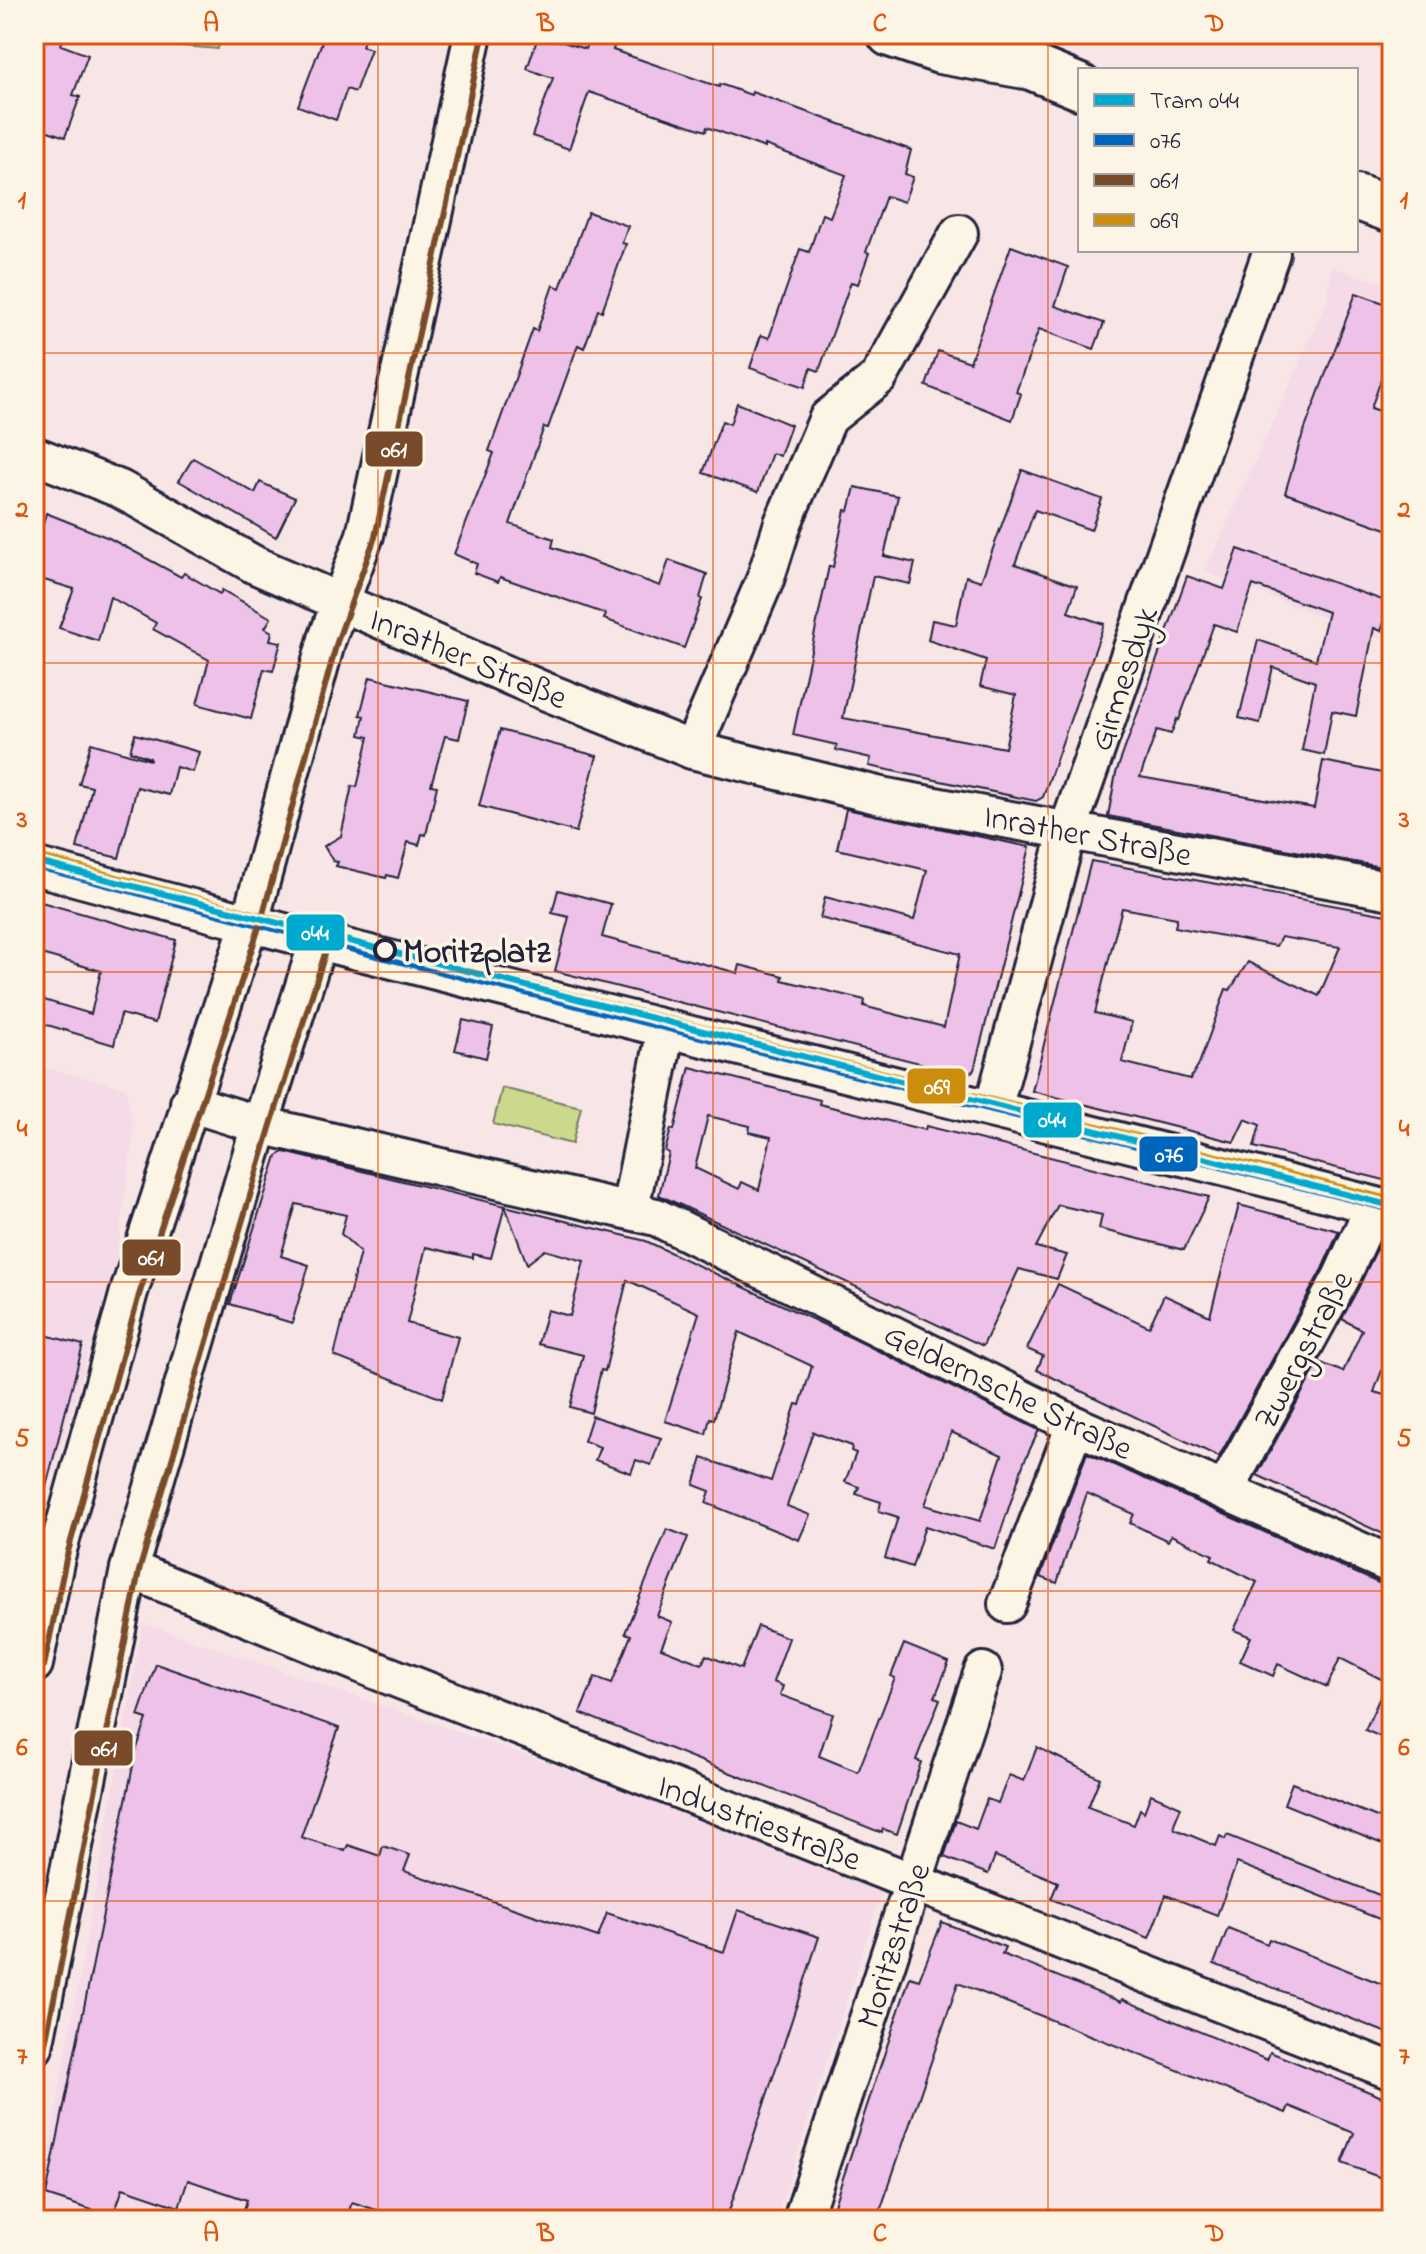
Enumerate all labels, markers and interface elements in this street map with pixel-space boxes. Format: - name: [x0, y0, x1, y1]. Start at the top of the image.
- text: A: [203, 6, 219, 44]
- text: B: [536, 6, 555, 44]
- text: C: [873, 6, 887, 44]
- text: D: [1204, 6, 1225, 44]
- legend: [1078, 68, 1358, 252]
- text: Tram 044: [1150, 85, 1239, 120]
- text: 076: [1150, 125, 1181, 160]
- text: 061: [1150, 165, 1179, 200]
- text: 1: [18, 183, 27, 221]
- text: 1: [1400, 183, 1409, 221]
- text: 069: [1150, 205, 1179, 240]
- line badge: 061: [364, 430, 424, 468]
- text: 061: [381, 436, 407, 468]
- text: 2: [15, 492, 29, 530]
- text: 2: [1397, 492, 1411, 530]
- street label: Inrather Straße: [361, 597, 575, 725]
- street label: Girmesdyk: [1078, 600, 1174, 758]
- street label: Inrather Straße: [979, 793, 1196, 883]
- text: 3: [16, 802, 28, 840]
- text: 3: [1398, 802, 1410, 840]
- line badge: 044: [285, 913, 346, 952]
- text: 044: [301, 919, 330, 951]
- place label: Moritzplatz: [403, 929, 552, 979]
- marker: Moritzplatz: [374, 939, 396, 961]
- line badge: 069: [906, 1067, 967, 1105]
- text: 069: [924, 1073, 950, 1105]
- line badge: 044: [1022, 1101, 1083, 1139]
- text: 044: [1038, 1106, 1067, 1138]
- text: 4: [17, 1111, 28, 1149]
- text: 4: [1399, 1111, 1410, 1149]
- line badge: 076: [1138, 1135, 1199, 1173]
- text: 076: [1155, 1141, 1183, 1173]
- line badge: 061: [121, 1238, 182, 1277]
- text: 061: [138, 1244, 164, 1276]
- street label: Zwergstraße: [1243, 1262, 1369, 1439]
- street label: Geldernsche Straße: [874, 1312, 1141, 1476]
- text: 5: [15, 1421, 30, 1459]
- text: 5: [1397, 1421, 1412, 1459]
- line badge: 061: [73, 1729, 134, 1767]
- text: 6: [16, 1730, 28, 1768]
- text: 6: [1398, 1730, 1410, 1768]
- text: 061: [91, 1735, 117, 1767]
- street label: Industriestraße: [649, 1763, 868, 1887]
- street label: Moritzstraße: [846, 1856, 946, 2035]
- text: 7: [17, 2039, 28, 2077]
- text: 7: [1399, 2039, 1410, 2077]
- text: A: [203, 2216, 219, 2254]
- text: B: [536, 2216, 555, 2254]
- text: C: [873, 2216, 887, 2254]
- text: D: [1204, 2216, 1225, 2254]

